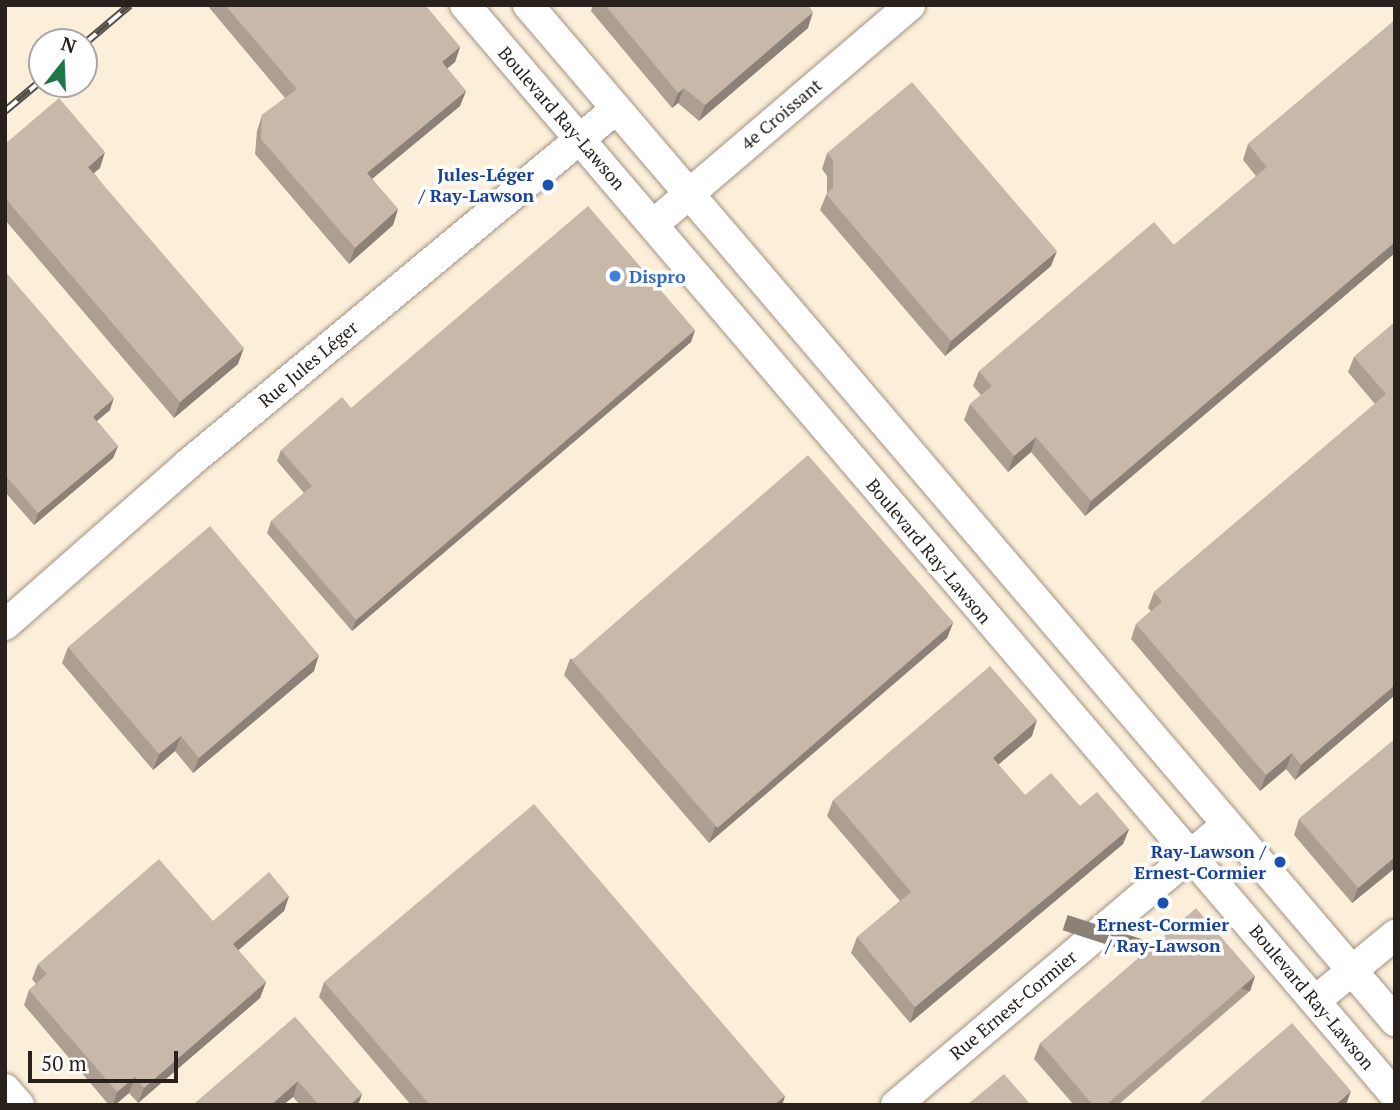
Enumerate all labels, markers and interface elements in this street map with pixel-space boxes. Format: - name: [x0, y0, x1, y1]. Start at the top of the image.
- north arrow: [28, 28, 98, 98]
- text: N: [58, 30, 80, 59]
- street label: Boulevard Ray-Lawson: [494, 42, 630, 194]
- street label: 4e Croissant: [736, 74, 826, 154]
- place label: Jules-Léger / Ray-Lawson: [419, 164, 534, 206]
- marker: Jules-Léger / Ray-Lawson: [540, 177, 556, 193]
- place label: Dispro: [629, 265, 686, 287]
- marker: Dispro: [607, 268, 623, 284]
- street label: Rue Jules Léger: [254, 316, 362, 412]
- street label: Boulevard Ray-Lawson: [862, 474, 996, 628]
- place label: Ray-Lawson / Ernest-Cormier: [1134, 841, 1266, 884]
- marker: Ray-Lawson / Ernest-Cormier: [1272, 854, 1288, 870]
- marker: Ernest-Cormier / Ray-Lawson: [1155, 895, 1171, 911]
- place label: Ernest-Cormier / Ray-Lawson: [1097, 914, 1229, 956]
- street label: Boulevard Ray-Lawson: [1245, 920, 1379, 1074]
- street label: Rue Ernest-Cormier: [945, 946, 1081, 1064]
- scale bar: [32, 1036, 182, 1080]
- text: 50 m: [41, 1049, 87, 1077]

